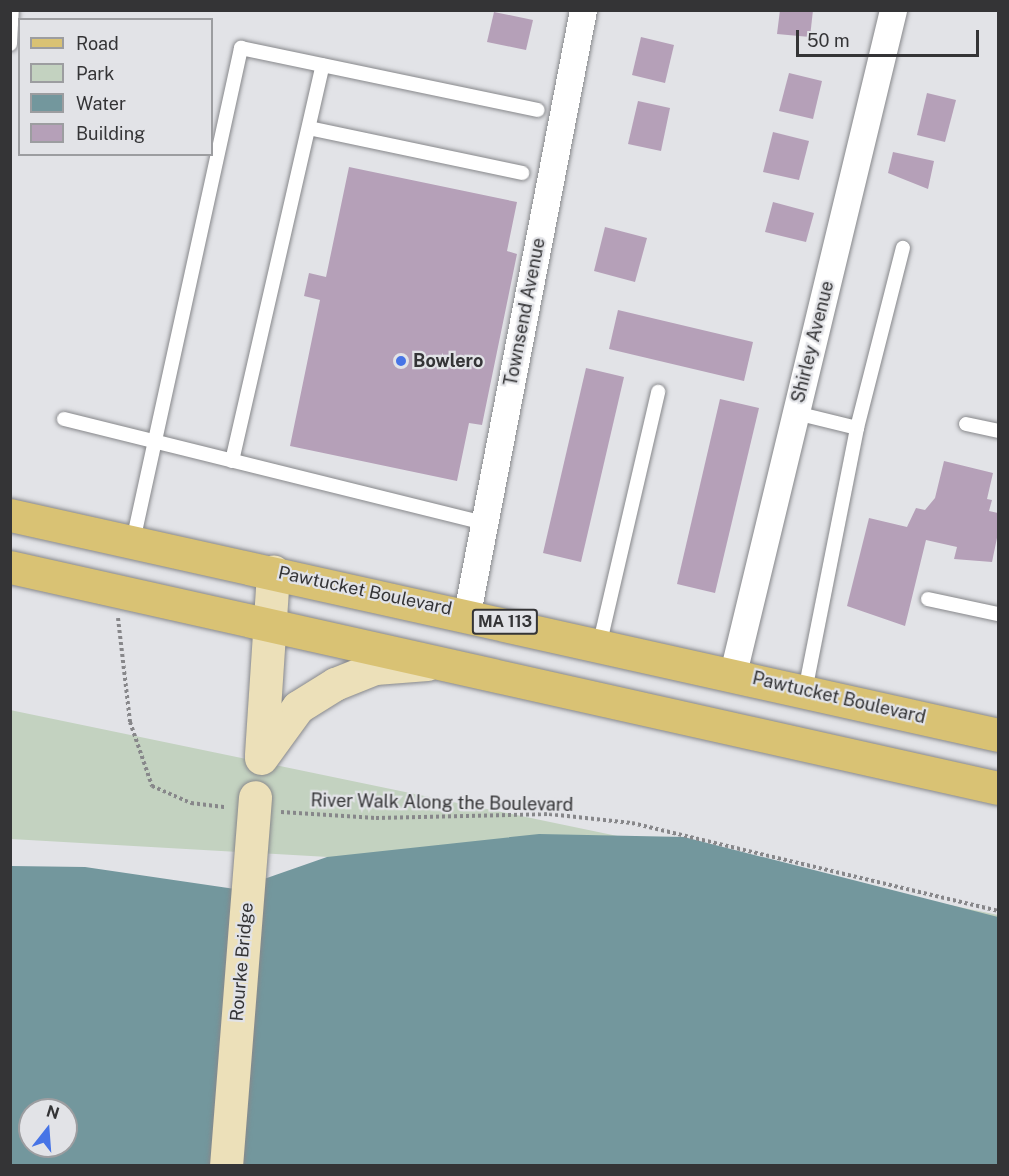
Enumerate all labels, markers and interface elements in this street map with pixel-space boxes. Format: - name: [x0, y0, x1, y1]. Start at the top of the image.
- legend: [18, 18, 213, 156]
- scale bar: [799, 18, 982, 56]
- text: 50 m: [807, 30, 850, 51]
- text: Road: [76, 33, 119, 54]
- text: Park: [76, 63, 114, 84]
- text: Water: [76, 93, 126, 114]
- text: Building: [76, 123, 145, 144]
- street label: Townsend Avenue: [500, 236, 550, 388]
- street label: Shirley Avenue: [787, 279, 839, 405]
- place label: Bowlero: [413, 350, 483, 372]
- marker: Bowlero: [394, 354, 408, 368]
- street label: Pawtucket Boulevard: [276, 562, 454, 620]
- road number: MA 113: [470, 609, 540, 635]
- street label: Pawtucket Boulevard: [750, 668, 928, 728]
- street label: River Walk Along the Boulevard: [310, 790, 574, 816]
- street label: Rourke Bridge: [226, 902, 258, 1022]
- north arrow: [18, 1098, 78, 1158]
- text: N: [44, 1101, 62, 1123]

